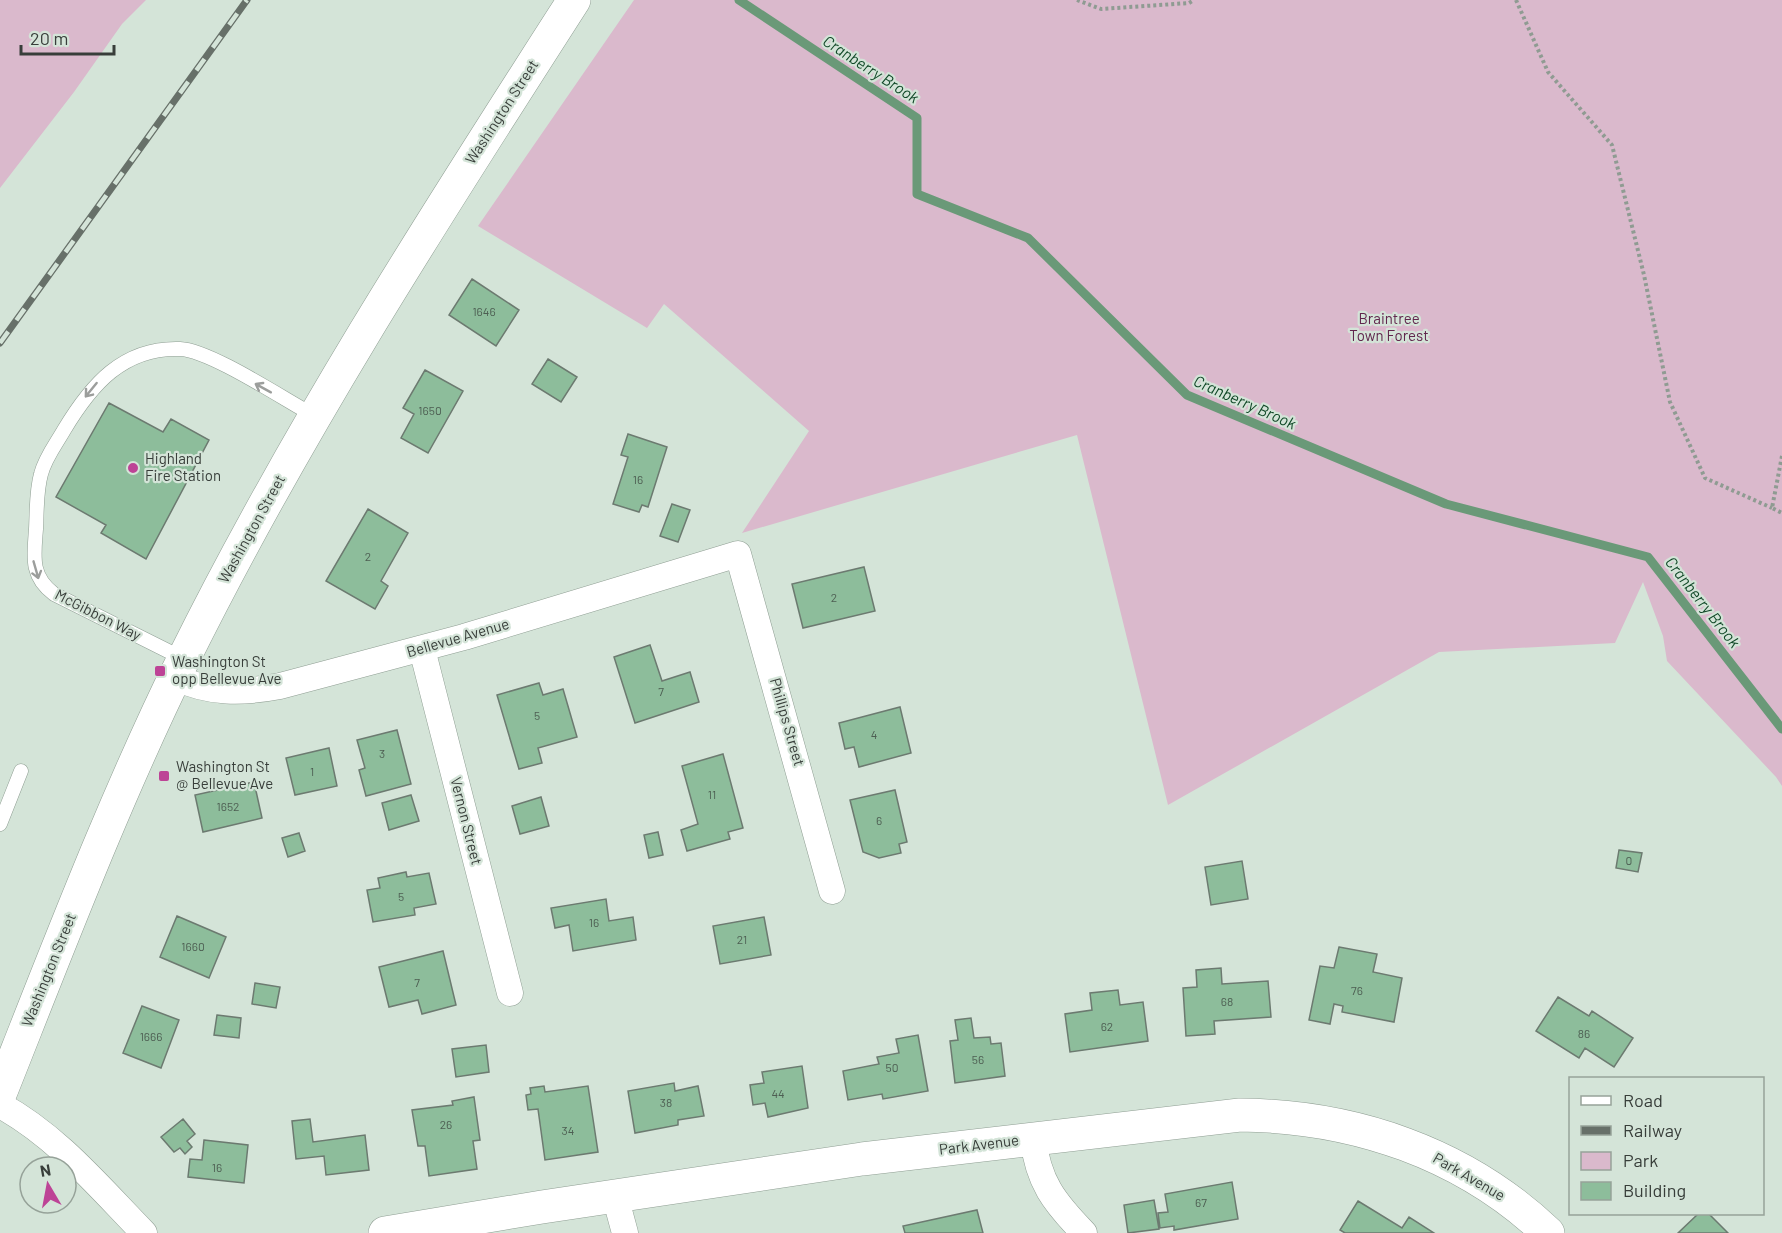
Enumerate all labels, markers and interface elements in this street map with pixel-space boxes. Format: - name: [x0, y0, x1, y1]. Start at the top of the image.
- scale bar: [21, 18, 114, 56]
- text: 20 m: [30, 27, 68, 49]
- water label: Cranberry Brook: [820, 31, 923, 107]
- street label: Washington Street: [461, 56, 542, 167]
- house number: 1646: [472, 304, 496, 318]
- park label: Braintree Town Forest: [1349, 309, 1429, 344]
- water label: Cranberry Brook: [1191, 370, 1300, 433]
- one-way arrow: [84, 382, 97, 398]
- one-way arrow: [255, 382, 273, 393]
- house number: 1650: [418, 403, 442, 417]
- place label: Highland Fire Station: [145, 449, 221, 484]
- marker: Highland Fire Station: [126, 461, 140, 475]
- street label: Washington Street: [214, 471, 288, 586]
- house number: 16: [633, 472, 643, 486]
- house number: 2: [365, 549, 371, 563]
- water label: Cranberry Brook: [1662, 552, 1745, 651]
- one-way arrow: [31, 560, 42, 579]
- street label: McGibbon Way: [52, 585, 144, 644]
- house number: 2: [831, 590, 837, 604]
- street label: Bellevue Avenue: [404, 614, 511, 660]
- place label: Washington St opp Bellevue Ave: [172, 652, 282, 687]
- marker: Washington St opp Bellevue Ave: [153, 664, 167, 678]
- street label: Phillips Street: [767, 676, 809, 768]
- house number: 7: [658, 684, 664, 698]
- house number: 5: [534, 708, 540, 722]
- house number: 4: [871, 727, 877, 741]
- house number: 3: [379, 746, 385, 760]
- place label: Washington St @ Bellevue Ave: [176, 757, 273, 792]
- house number: 1: [310, 764, 314, 778]
- marker: Washington St @ Bellevue Ave: [157, 769, 171, 783]
- street label: Vernon Street: [447, 775, 487, 866]
- house number: 11: [708, 787, 716, 801]
- house number: 1652: [217, 799, 239, 813]
- house number: 6: [876, 813, 882, 827]
- house number: 0: [1626, 853, 1632, 867]
- house number: 5: [398, 889, 404, 903]
- street label: Washington Street: [17, 910, 79, 1029]
- house number: 16: [589, 915, 599, 929]
- house number: 21: [737, 932, 747, 946]
- house number: 1660: [181, 939, 205, 953]
- house number: 7: [414, 975, 420, 989]
- house number: 76: [1351, 983, 1363, 997]
- house number: 68: [1221, 994, 1233, 1008]
- house number: 62: [1101, 1019, 1113, 1033]
- house number: 86: [1578, 1026, 1590, 1040]
- house number: 1666: [140, 1029, 162, 1043]
- house number: 56: [972, 1052, 984, 1066]
- house number: 50: [886, 1060, 898, 1074]
- legend: [1569, 1077, 1764, 1215]
- house number: 44: [771, 1086, 785, 1100]
- text: Road: [1623, 1089, 1663, 1111]
- house number: 38: [660, 1095, 672, 1109]
- house number: 26: [440, 1117, 452, 1131]
- text: Railway: [1623, 1119, 1682, 1141]
- house number: 34: [562, 1123, 574, 1137]
- street label: Park Avenue: [938, 1130, 1020, 1158]
- street label: Park Avenue: [1430, 1148, 1509, 1204]
- text: Park: [1623, 1149, 1658, 1171]
- north arrow: [18, 1155, 78, 1215]
- text: N: [38, 1159, 52, 1180]
- house number: 16: [212, 1160, 222, 1174]
- text: Building: [1623, 1179, 1686, 1201]
- house number: 67: [1195, 1195, 1207, 1209]

